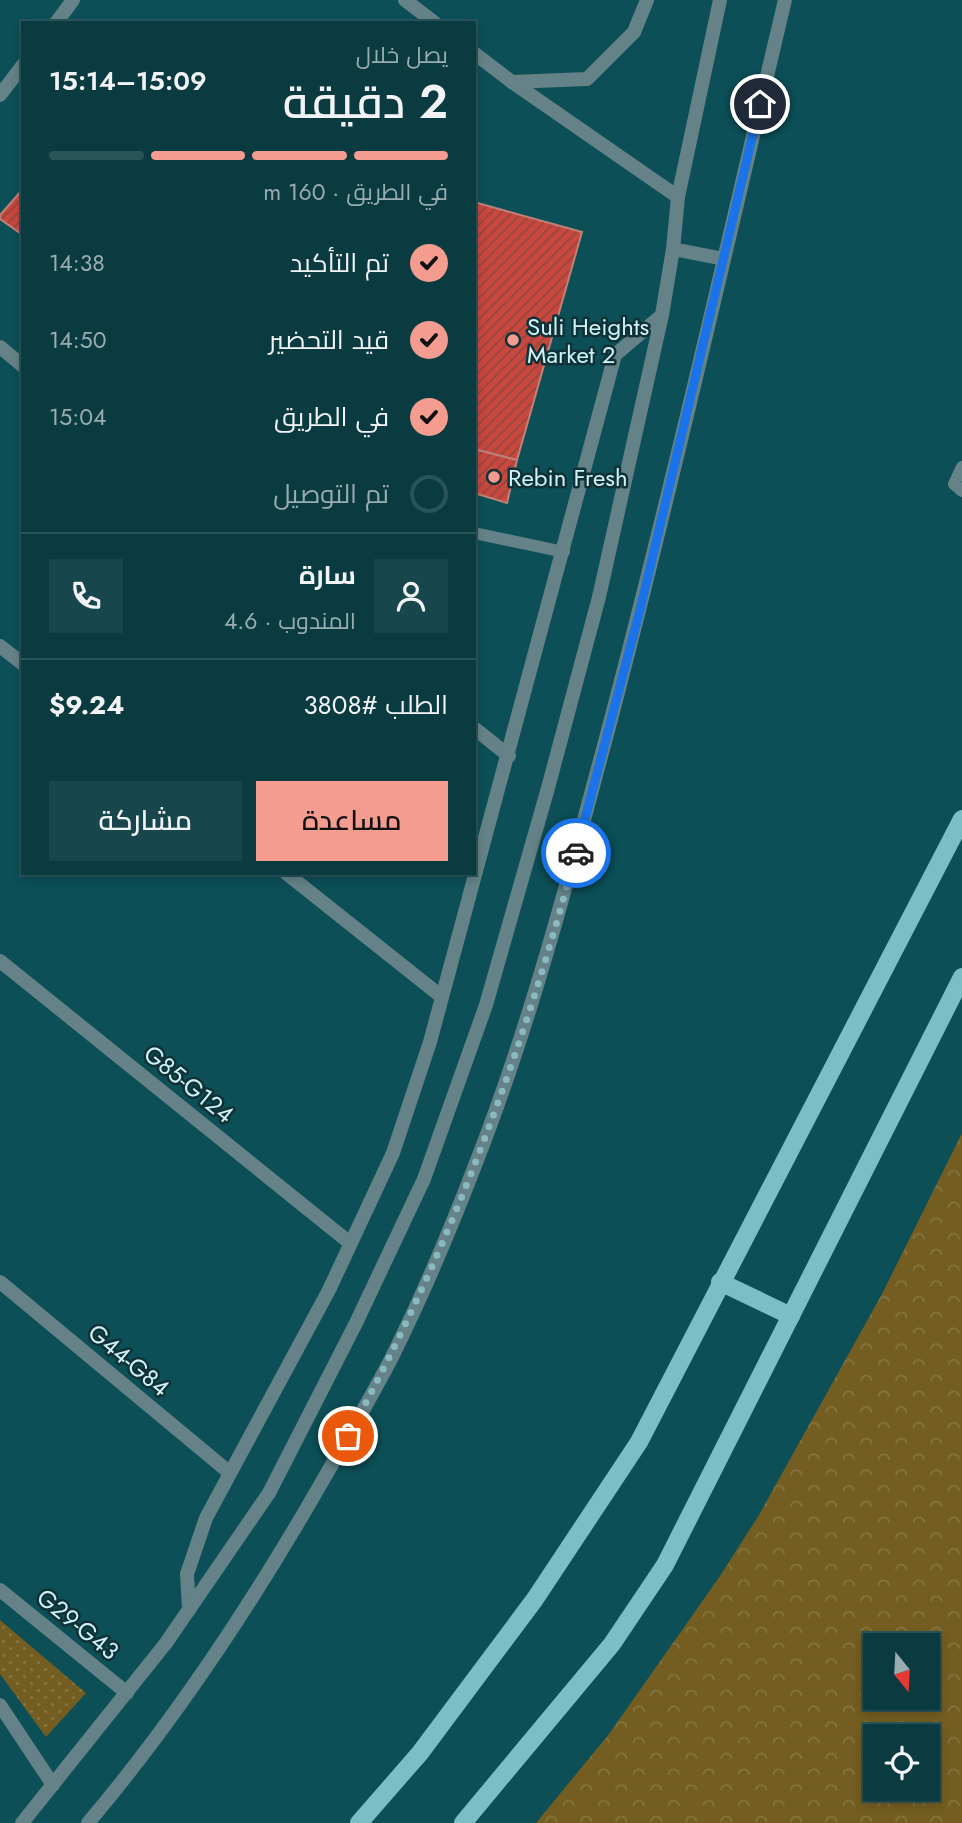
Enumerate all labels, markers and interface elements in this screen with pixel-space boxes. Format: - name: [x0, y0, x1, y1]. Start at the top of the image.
- text: يصل خلال: [356, 38, 448, 72]
- text: 15:09–15:14: [49, 62, 207, 100]
- text: 2 دقيقة: [283, 69, 448, 135]
- pin: [730, 74, 790, 134]
- icon: home: [741, 85, 779, 123]
- text: في الطريق · 160 m: [263, 175, 448, 209]
- text: تم التأكيد: [290, 244, 389, 282]
- icon: check: [410, 244, 448, 282]
- text: 14:38: [49, 246, 105, 280]
- place label: Suli Heights Market 2: [527, 309, 649, 372]
- text: قيد التحضير: [269, 321, 389, 359]
- icon: check: [410, 321, 448, 359]
- text: 14:50: [49, 323, 106, 357]
- marker: Suli Heights Market 2: [505, 332, 521, 348]
- text: في الطريق: [274, 398, 389, 436]
- icon: check: [410, 398, 448, 436]
- text: 15:04: [49, 400, 106, 434]
- place label: Rebin Fresh: [508, 460, 628, 495]
- marker: Rebin Fresh: [486, 469, 502, 485]
- text: تم التوصيل: [273, 475, 389, 513]
- text: سارة: [299, 556, 356, 594]
- button: phone: [49, 559, 123, 633]
- button: person: [374, 559, 448, 633]
- text: المندوب · 4.6: [224, 604, 356, 638]
- text: $9.24: [49, 686, 124, 724]
- text: الطلب #3808: [303, 686, 448, 724]
- button: مشاركة: [49, 781, 242, 861]
- button: مساعدة: [256, 781, 448, 861]
- courier: [541, 818, 611, 888]
- icon: car: [557, 834, 595, 872]
- street label: G85-G124: [136, 1037, 242, 1131]
- street label: G44-G84: [80, 1315, 178, 1405]
- pin: [318, 1406, 378, 1466]
- icon: bag: [329, 1417, 367, 1455]
- street label: G29-G43: [29, 1580, 127, 1668]
- north arrow: [863, 1633, 940, 1710]
- map controls: [863, 1633, 940, 1801]
- button: locate: [863, 1724, 940, 1801]

